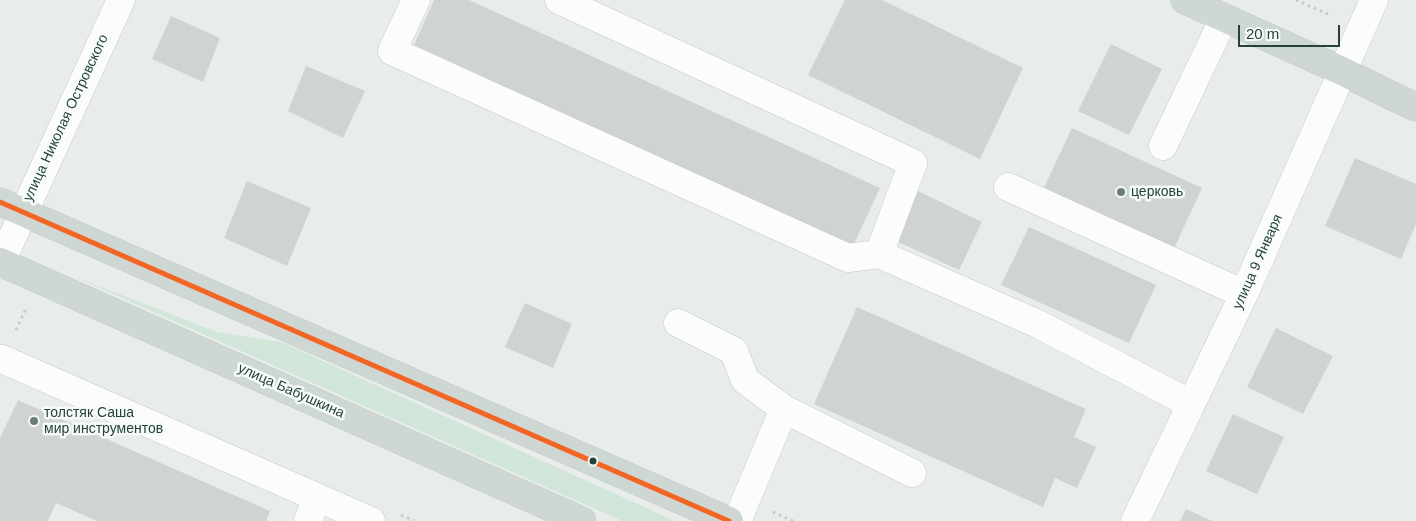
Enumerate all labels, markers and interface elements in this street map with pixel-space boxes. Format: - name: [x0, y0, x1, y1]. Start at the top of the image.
- scale bar: [1241, 15, 1344, 47]
- text: 20 m: [1246, 25, 1279, 42]
- street label: улица Николая Островского: [20, 32, 112, 204]
- place label: церковь: [1131, 184, 1183, 200]
- marker: церковь: [1115, 186, 1127, 198]
- street label: улица 9 Января: [1230, 212, 1286, 312]
- street label: улица Бабушкина: [235, 360, 347, 422]
- place label: толстяк Саша мир инструментов: [44, 405, 163, 438]
- marker: толстяк Саша мир инструментов: [28, 415, 40, 427]
- unlabelled marker: [588, 456, 598, 466]

